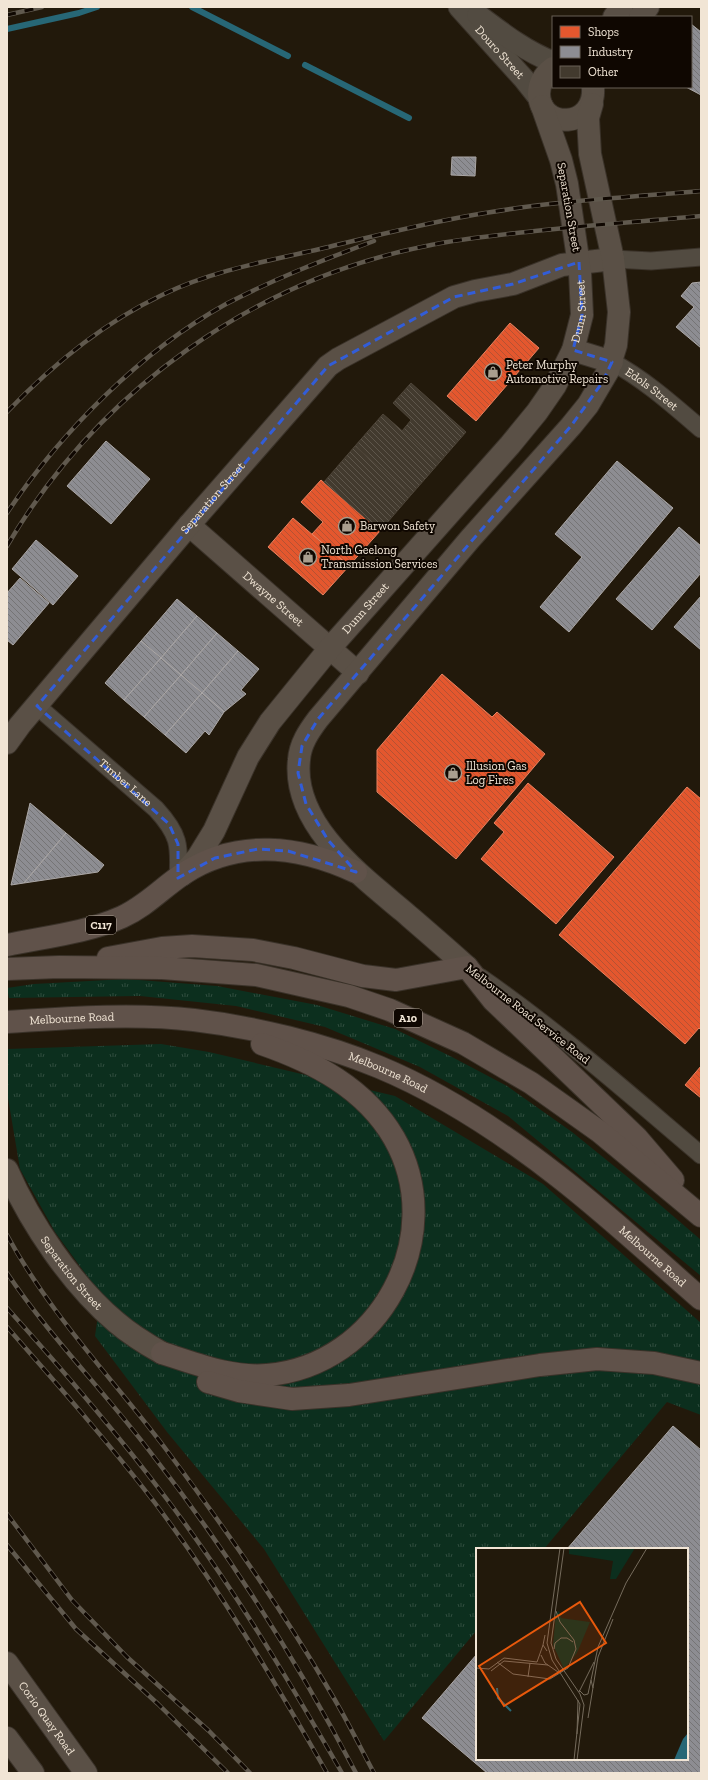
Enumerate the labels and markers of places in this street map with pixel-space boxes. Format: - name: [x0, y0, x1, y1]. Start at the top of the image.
- place label: Peter Murphy Automotive Repairs: [506, 358, 608, 386]
- shop icon: Peter Murphy Automotive Repairs: [483, 362, 503, 382]
- shop icon: Barwon Safety: [337, 516, 357, 536]
- place label: Barwon Safety: [360, 519, 436, 533]
- place label: North Geelong Transmission Services: [321, 543, 438, 571]
- shop icon: North Geelong Transmission Services: [298, 547, 318, 567]
- place label: Illusion Gas Log Fires: [466, 759, 527, 787]
- shop icon: Illusion Gas Log Fires: [443, 763, 463, 783]

